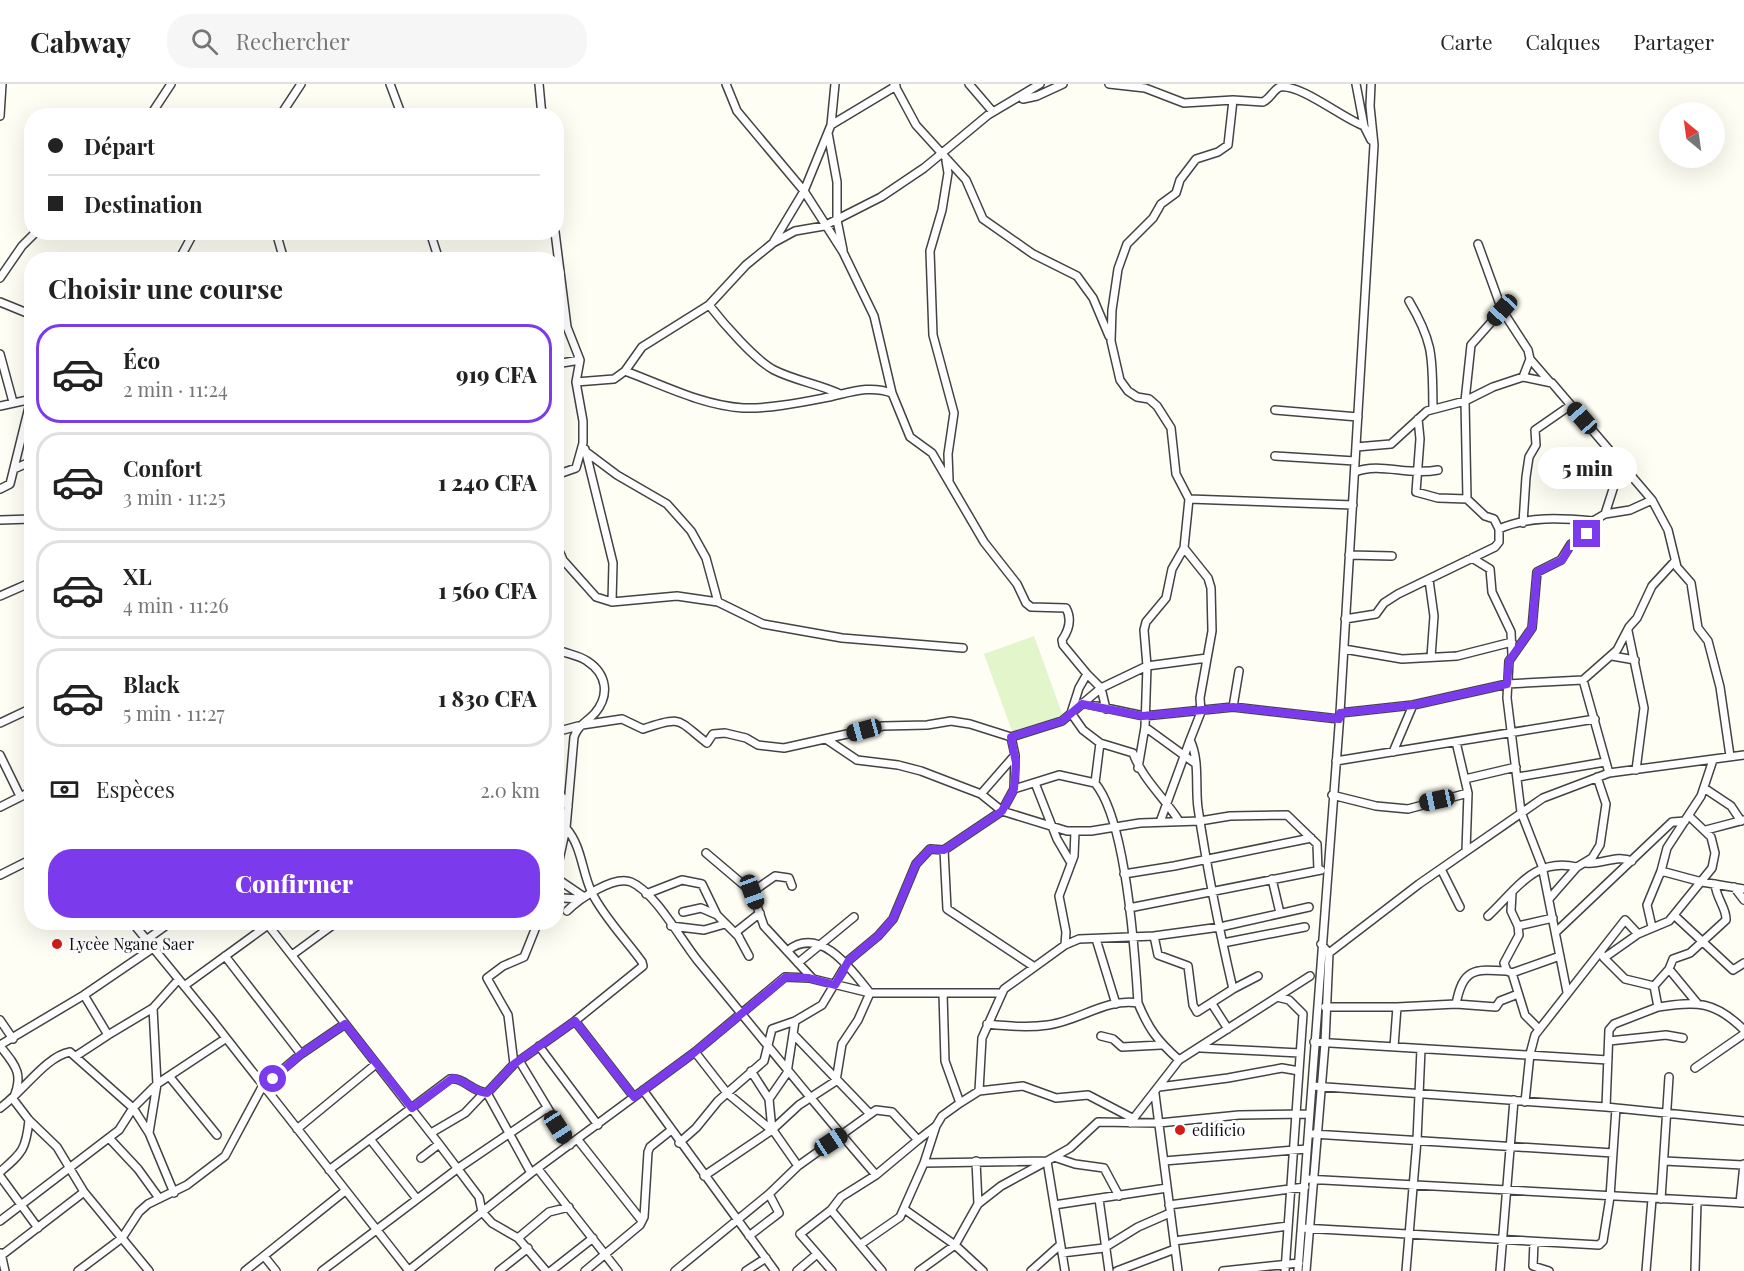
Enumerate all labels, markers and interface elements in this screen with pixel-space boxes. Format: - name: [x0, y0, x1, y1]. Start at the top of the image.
- search box: [167, 14, 587, 68]
- text: Cabway: [30, 23, 131, 60]
- icon: search: [188, 25, 221, 58]
- text: Rechercher: [236, 26, 350, 56]
- text: Carte: [1440, 27, 1493, 55]
- text: Calques: [1526, 27, 1600, 55]
- text: Partager: [1633, 27, 1714, 55]
- north arrow: [1659, 102, 1725, 168]
- map controls: [1659, 102, 1725, 168]
- text: Départ: [84, 131, 155, 161]
- text: Destination: [84, 189, 203, 219]
- text: Choisir une course: [48, 270, 283, 306]
- car: [1483, 291, 1521, 329]
- text: Éco: [123, 345, 160, 375]
- icon: car: [51, 347, 105, 401]
- text: 919 CFA: [456, 359, 537, 389]
- text: 2 min · 11:24: [123, 375, 228, 402]
- car: [1563, 399, 1601, 437]
- callout: 5 min: [1538, 447, 1636, 489]
- text: Confort: [123, 453, 202, 483]
- text: 5 min: [1562, 454, 1613, 481]
- icon: car: [51, 455, 105, 509]
- text: 1 240 CFA: [438, 467, 537, 497]
- text: 3 min · 11:25: [123, 483, 226, 510]
- route end: [1573, 520, 1600, 547]
- text: XL: [123, 561, 152, 591]
- icon: car: [51, 563, 105, 617]
- text: 1 560 CFA: [438, 575, 537, 605]
- text: 4 min · 11:26: [123, 591, 229, 618]
- text: Black: [123, 669, 180, 699]
- icon: car: [51, 671, 105, 725]
- text: 1 830 CFA: [438, 683, 537, 713]
- text: 5 min · 11:27: [123, 699, 225, 726]
- car: [844, 717, 884, 743]
- icon: cash: [48, 773, 81, 806]
- text: Espèces: [96, 774, 175, 804]
- text: 2.0 km: [480, 776, 540, 803]
- car: [1418, 787, 1456, 813]
- button: Confirmer: [48, 849, 540, 918]
- car: [737, 872, 767, 912]
- place label: Lycèe Ngane Saer: [69, 933, 194, 954]
- marker: Lycèe Ngane Saer: [50, 937, 64, 951]
- route start: [259, 1065, 286, 1092]
- car: [541, 1107, 575, 1147]
- place label: edificio: [1192, 1119, 1245, 1140]
- marker: edificio: [1173, 1123, 1187, 1137]
- car: [811, 1125, 851, 1159]

